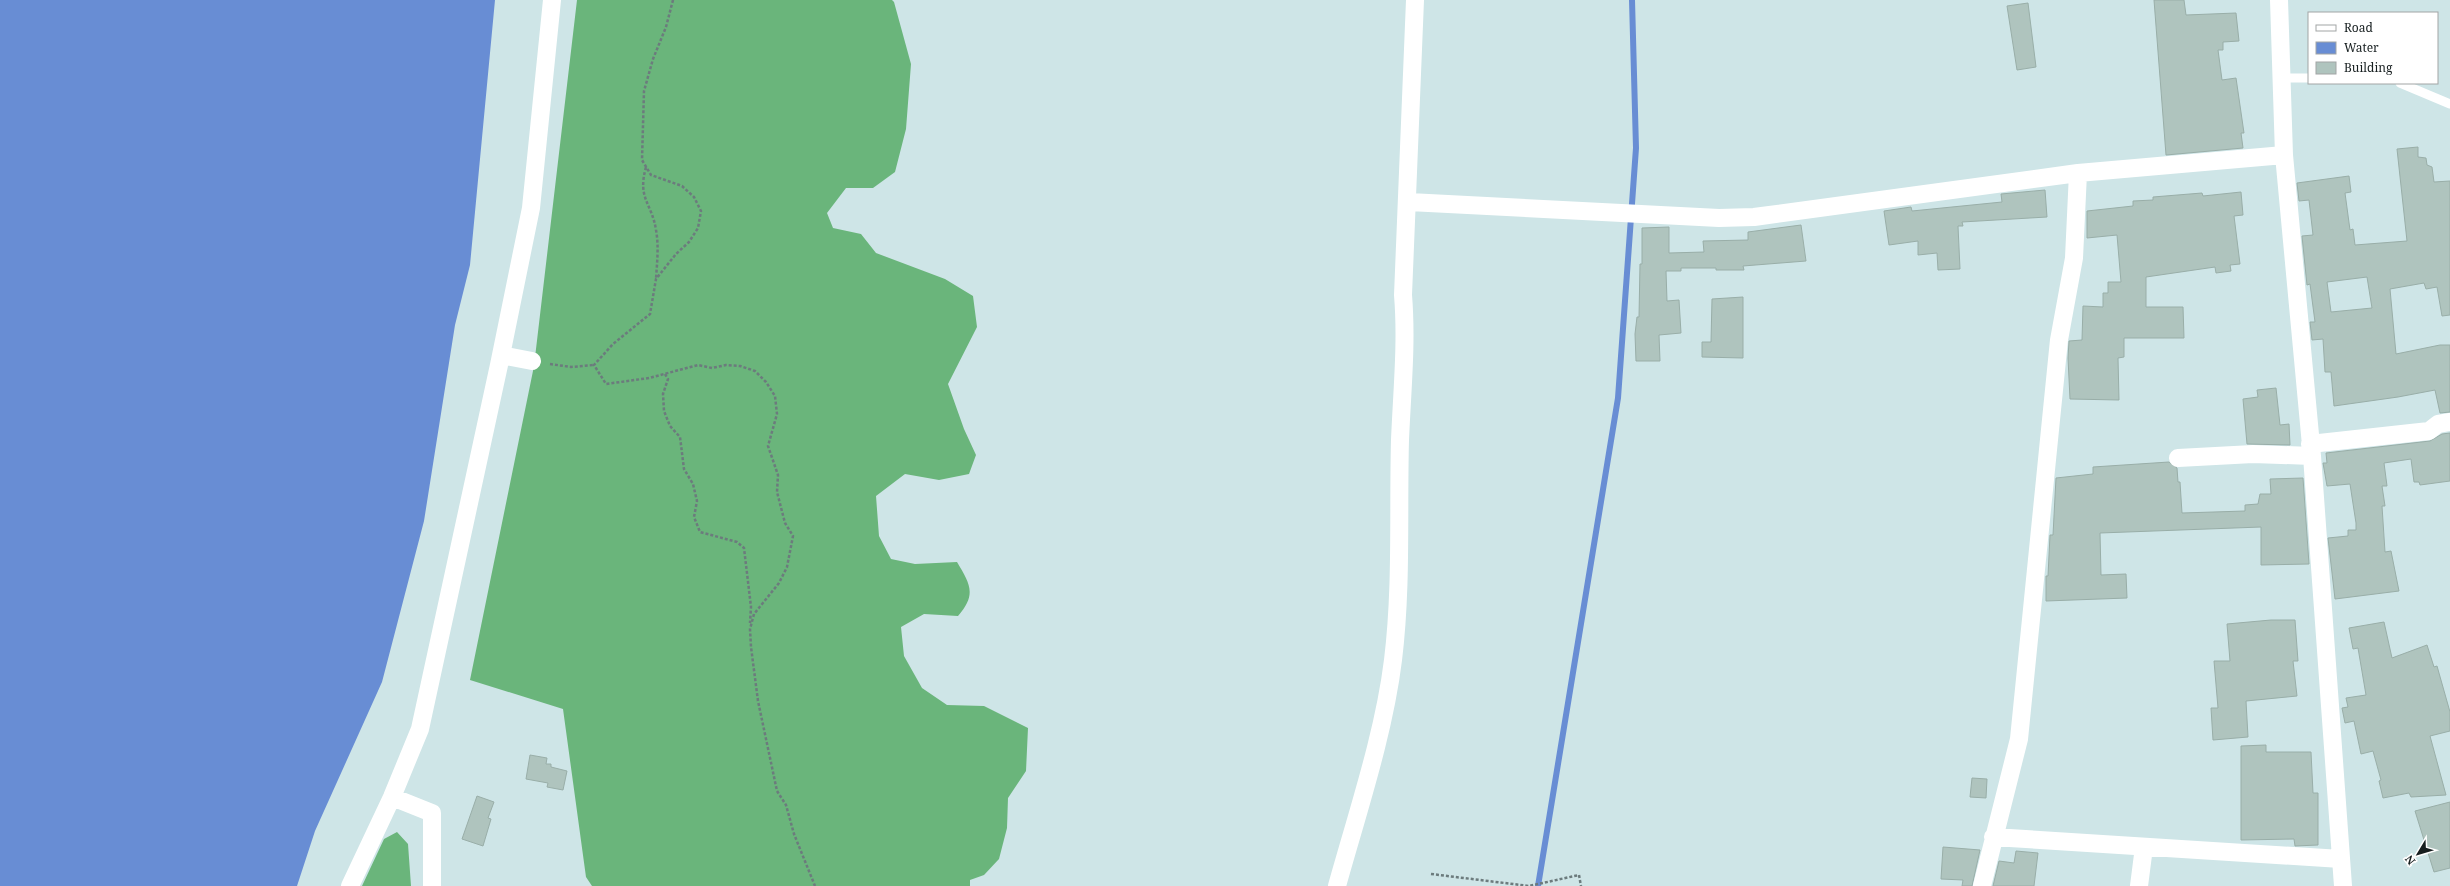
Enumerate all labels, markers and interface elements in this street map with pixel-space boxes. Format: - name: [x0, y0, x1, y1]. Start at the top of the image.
- legend: [2308, 12, 2438, 84]
- text: Road: [2344, 19, 2374, 36]
- text: Water: [2344, 39, 2379, 56]
- text: Building: [2344, 59, 2393, 76]
- north arrow: [2398, 834, 2438, 874]
- text: N: [2401, 852, 2418, 868]

